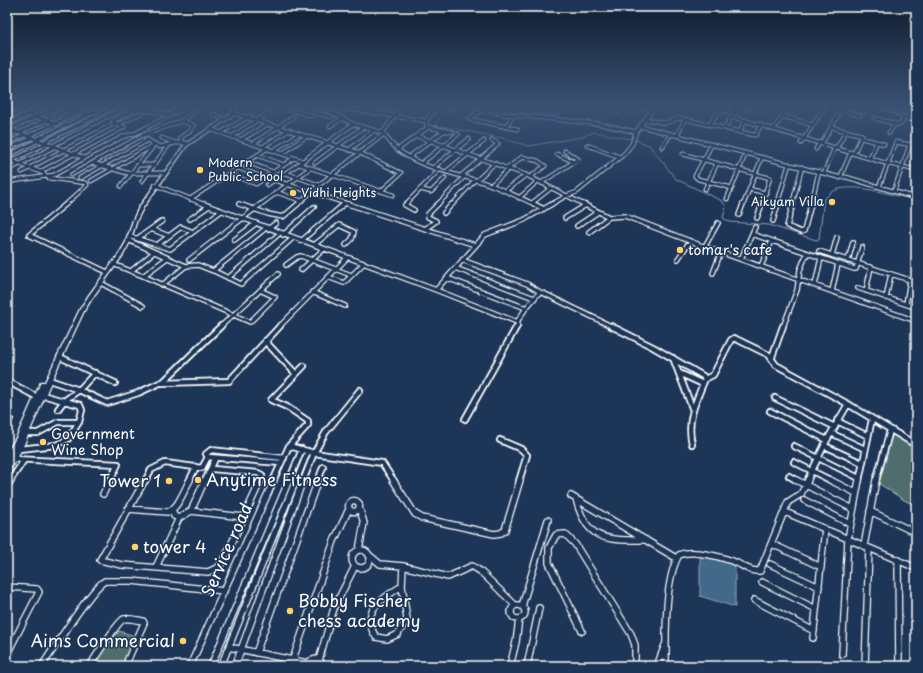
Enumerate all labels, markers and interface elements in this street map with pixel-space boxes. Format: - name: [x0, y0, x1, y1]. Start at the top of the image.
- place label: Modern Public School: [208, 153, 283, 185]
- marker: Modern Public School: [195, 165, 205, 175]
- place label: Vidhi Heights: [301, 183, 376, 201]
- marker: Vidhi Heights: [288, 188, 298, 198]
- place label: Aikyam Villa: [751, 192, 825, 210]
- marker: Aikyam Villa: [827, 197, 837, 207]
- place label: tomar's cafe: [688, 239, 772, 260]
- marker: tomar's cafe: [675, 245, 685, 255]
- place label: Government Wine Shop: [51, 423, 135, 460]
- marker: Government Wine Shop: [38, 437, 48, 447]
- place label: Anytime Fitness: [206, 466, 337, 492]
- place label: Tower 1: [99, 467, 161, 493]
- marker: Anytime Fitness: [193, 475, 203, 485]
- marker: Tower 1: [164, 476, 174, 486]
- street label: Service road: [194, 499, 258, 601]
- place label: tower 4: [143, 533, 206, 559]
- marker: tower 4: [130, 542, 140, 552]
- place label: Bobby Fischer chess academy: [298, 587, 421, 633]
- marker: Bobby Fischer chess academy: [285, 606, 295, 616]
- place label: Aims Commercial: [31, 627, 175, 653]
- marker: Aims Commercial: [178, 636, 188, 646]

